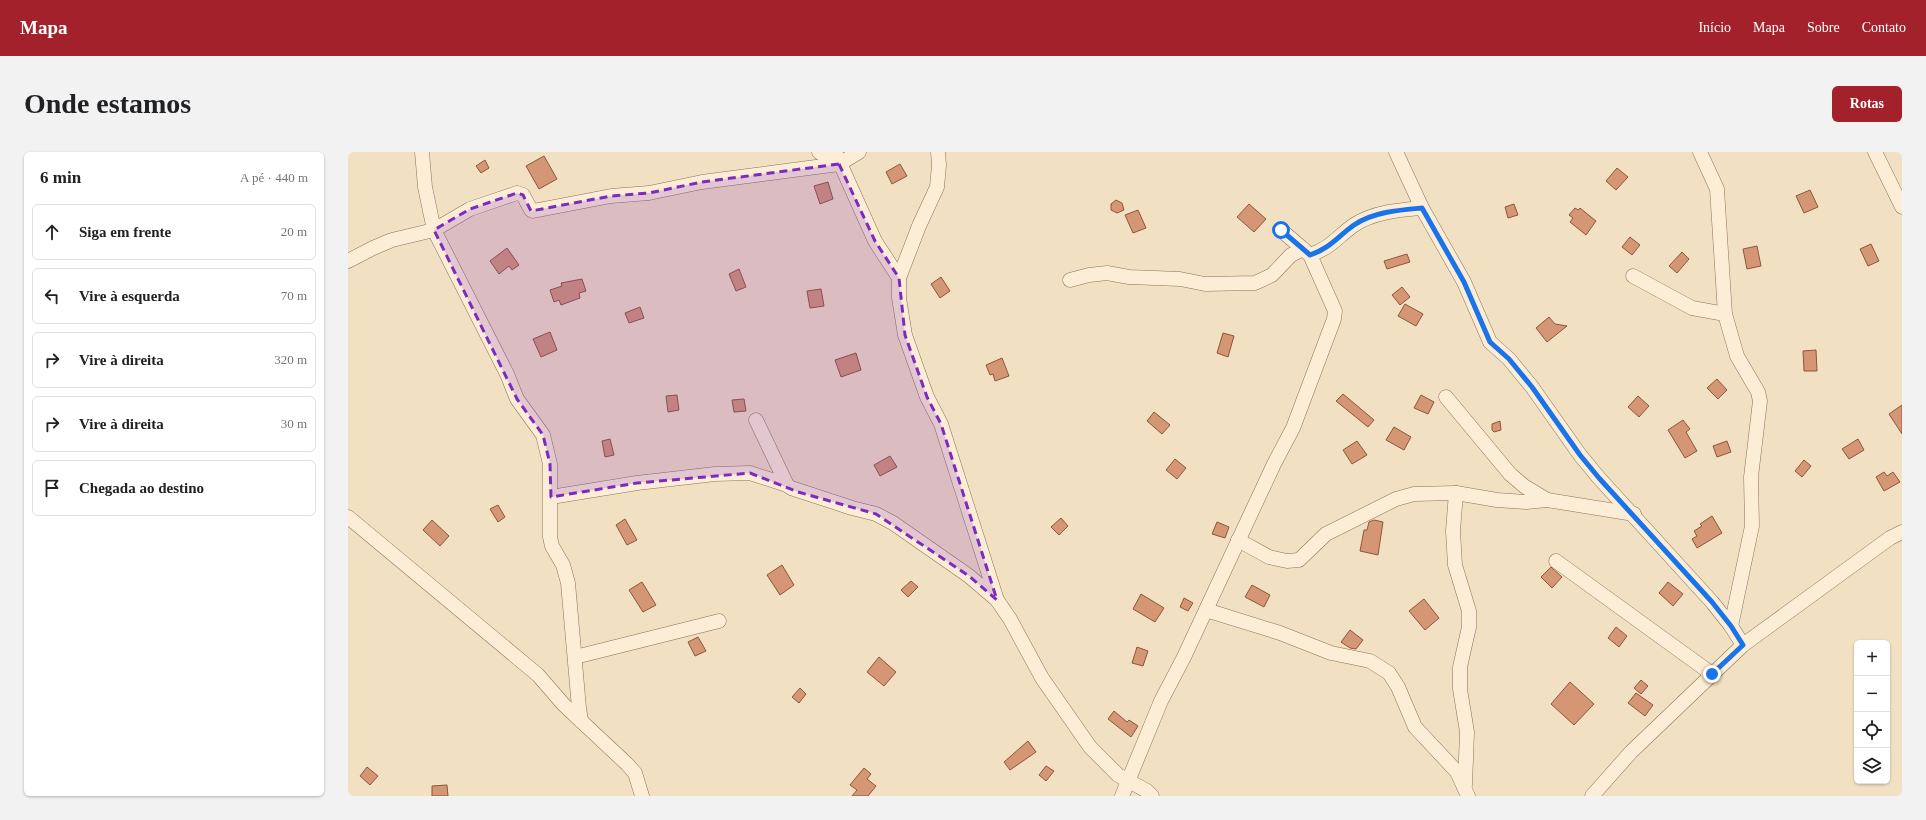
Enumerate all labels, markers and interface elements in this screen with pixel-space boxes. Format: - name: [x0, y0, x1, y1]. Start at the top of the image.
- text: Mapa: [20, 17, 68, 38]
- text: Início: [1698, 20, 1731, 35]
- text: Mapa: [1753, 20, 1785, 35]
- text: Sobre: [1807, 20, 1840, 35]
- text: Contato: [1862, 20, 1906, 35]
- button: Rotas: [1832, 86, 1902, 122]
- text: Onde estamos: [24, 88, 191, 119]
- text: 6 min: [40, 168, 81, 187]
- text: A pé · 440 m: [240, 170, 308, 185]
- icon: ahead: [41, 221, 63, 243]
- route start: [1272, 221, 1290, 239]
- text: Siga em frente: [79, 224, 171, 240]
- text: 20 m: [281, 224, 307, 239]
- icon: left: [41, 285, 63, 307]
- text: Vire à esquerda: [79, 288, 180, 304]
- text: 70 m: [281, 288, 307, 303]
- icon: right: [41, 349, 63, 371]
- text: Vire à direita: [79, 352, 164, 368]
- text: 320 m: [274, 352, 307, 367]
- icon: right: [41, 413, 63, 435]
- text: Vire à direita: [79, 416, 164, 432]
- text: 30 m: [281, 416, 307, 431]
- icon: arrive: [41, 477, 63, 499]
- text: Chegada ao destino: [79, 480, 204, 496]
- map controls: [1854, 640, 1890, 784]
- button: +: [1854, 640, 1890, 676]
- route end: [1703, 665, 1721, 683]
- button: −: [1854, 676, 1890, 712]
- button: locate: [1854, 712, 1890, 748]
- button: layers: [1854, 748, 1890, 784]

